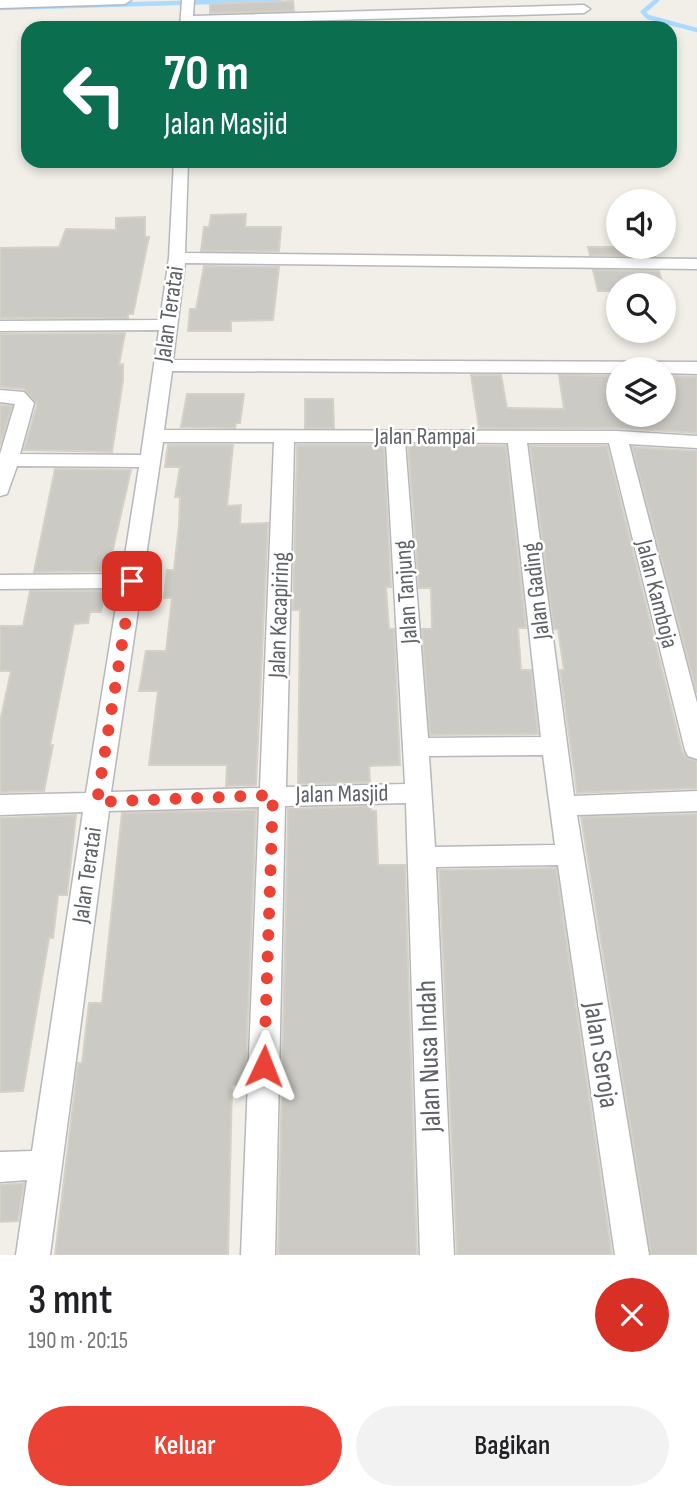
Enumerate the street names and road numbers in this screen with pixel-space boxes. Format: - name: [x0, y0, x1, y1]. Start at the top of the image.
- street label: Jalan Teratai: [148, 264, 190, 365]
- street label: Jalan Rampai: [374, 422, 476, 451]
- street label: Jalan Kamboja: [629, 536, 684, 651]
- street label: Jalan Tanjung: [388, 539, 424, 646]
- street label: Jalan Gading: [516, 541, 556, 642]
- street label: Jalan Kacapiring: [262, 552, 296, 679]
- street label: Jalan Masjid: [294, 779, 389, 809]
- street label: Jalan Teratai: [66, 825, 108, 926]
- street label: Jalan Nusa Indah: [410, 979, 448, 1134]
- street label: Jalan Seroja: [576, 998, 626, 1111]

